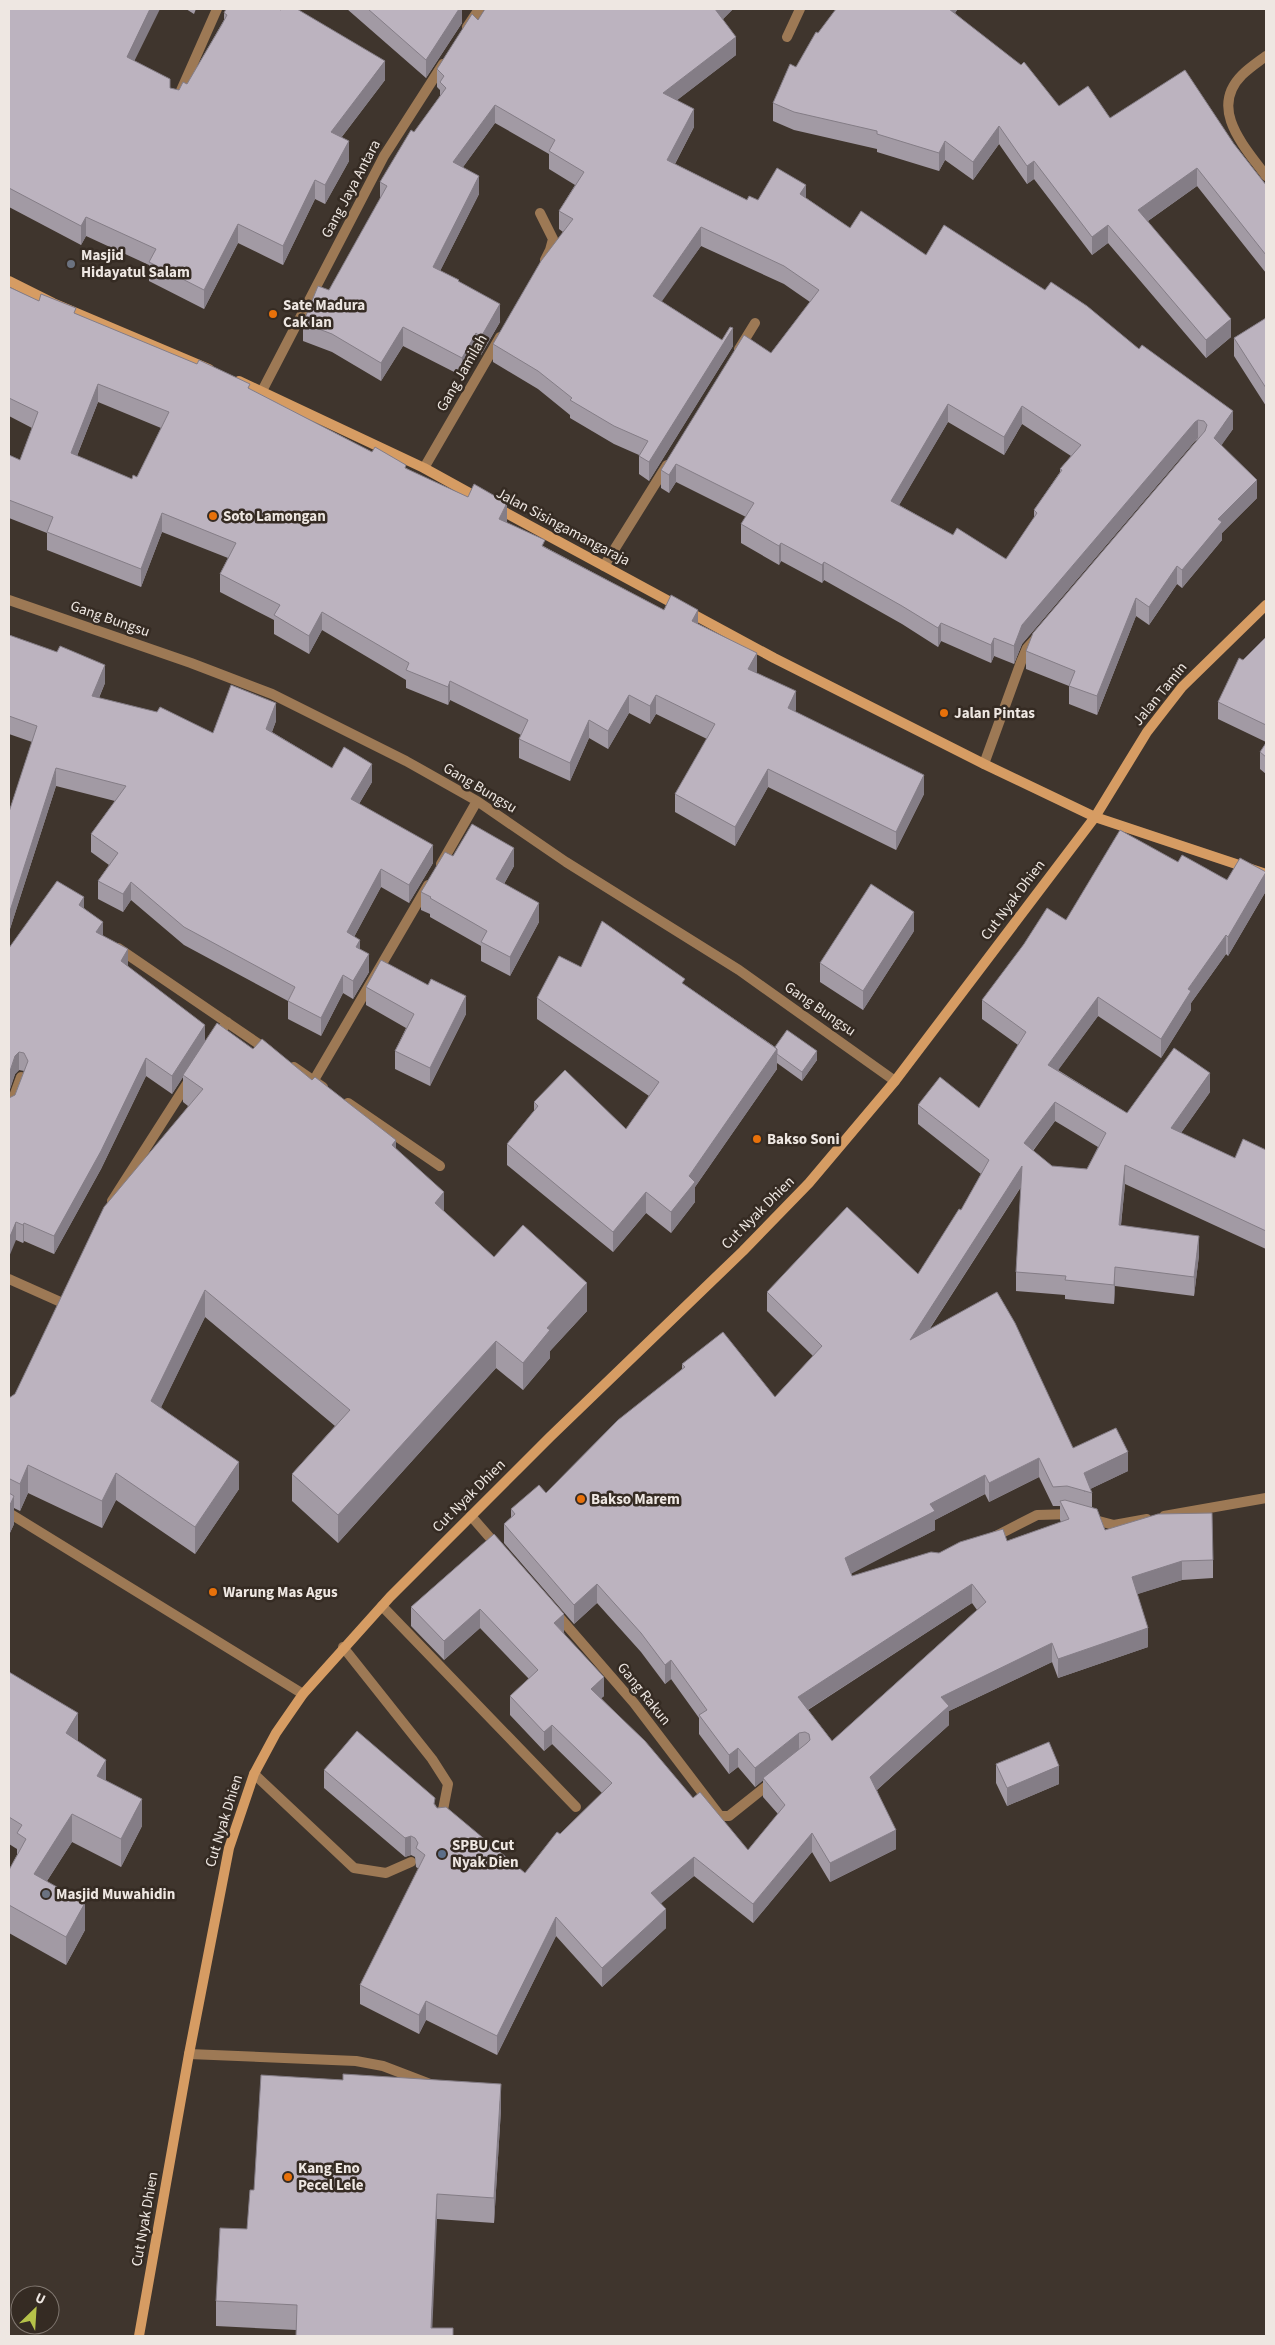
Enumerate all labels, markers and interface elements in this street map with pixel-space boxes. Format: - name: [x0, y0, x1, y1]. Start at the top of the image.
- street label: Gang Jaya Antara: [316, 136, 386, 242]
- place label: Masjid Hidayatul Salam: [81, 245, 190, 283]
- marker: Masjid Hidayatul Salam: [65, 258, 77, 270]
- place label: Sate Madura Cak Ian: [283, 295, 365, 333]
- marker: Sate Madura Cak Ian: [267, 308, 279, 320]
- street label: Gang Jamilah: [431, 331, 493, 415]
- street label: Jalan Sisingamangaraja: [492, 483, 634, 571]
- place label: Soto Lamongan: [223, 506, 326, 527]
- marker: Soto Lamongan: [207, 510, 219, 522]
- street label: Gang Bungsu: [67, 596, 153, 642]
- street label: Jalan Tamin: [1128, 658, 1192, 730]
- place label: Jalan Pintas: [954, 703, 1035, 724]
- marker: Jalan Pintas: [938, 707, 950, 719]
- street label: Gang Bungsu: [439, 758, 521, 818]
- street label: Cut Nyak Dhien: [976, 855, 1050, 945]
- street label: Gang Bungsu: [780, 977, 860, 1041]
- place label: Bakso Soni: [767, 1129, 840, 1150]
- marker: Bakso Soni: [751, 1133, 763, 1145]
- street label: Cut Nyak Dhien: [717, 1172, 799, 1254]
- street label: Cut Nyak Dhien: [428, 1455, 510, 1537]
- place label: Bakso Marem: [591, 1489, 680, 1510]
- marker: Bakso Marem: [575, 1493, 587, 1505]
- place label: Warung Mas Agus: [223, 1582, 338, 1603]
- marker: Warung Mas Agus: [207, 1586, 219, 1598]
- street label: Gang Rakun: [612, 1658, 676, 1730]
- street label: Cut Nyak Dhien: [200, 1772, 248, 1870]
- place label: SPBU Cut Nyak Dien: [452, 1835, 519, 1873]
- marker: SPBU Cut Nyak Dien: [436, 1848, 448, 1860]
- place label: Masjid Muwahidin: [56, 1884, 175, 1905]
- marker: Masjid Muwahidin: [40, 1888, 52, 1900]
- place label: Kang Eno Pecel Lele: [298, 2158, 364, 2196]
- street label: Cut Nyak Dhien: [126, 2170, 164, 2268]
- marker: Kang Eno Pecel Lele: [282, 2171, 294, 2183]
- north arrow: [10, 2285, 60, 2335]
- text: U: [32, 2288, 49, 2310]

